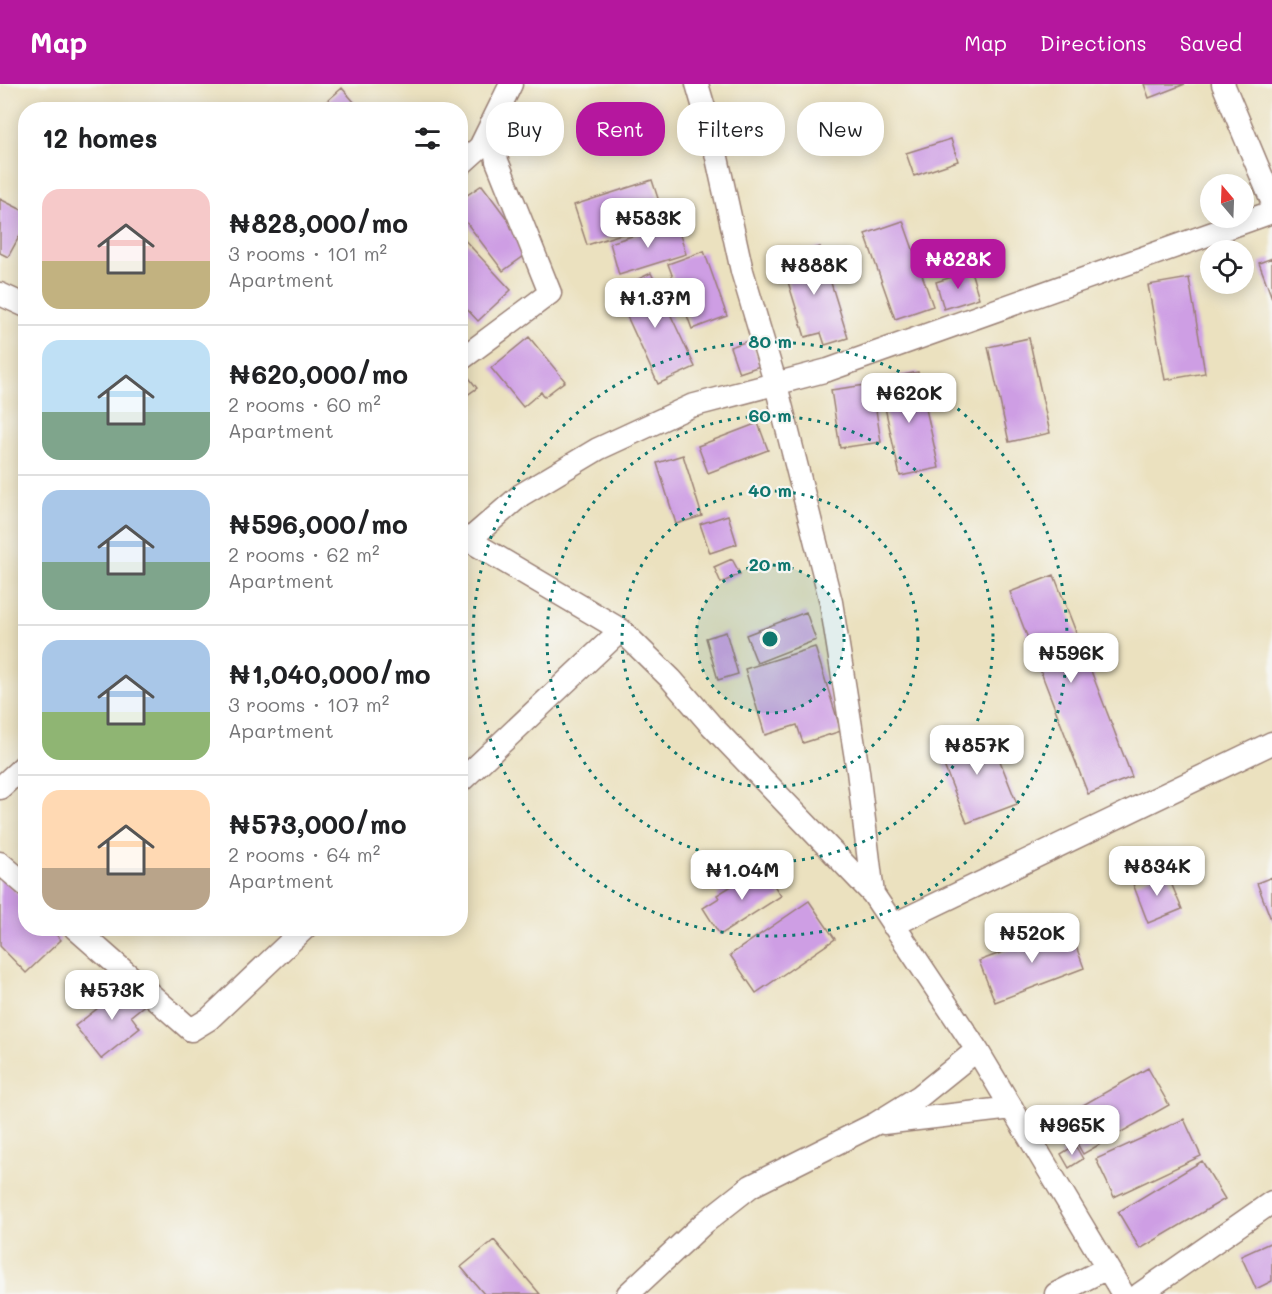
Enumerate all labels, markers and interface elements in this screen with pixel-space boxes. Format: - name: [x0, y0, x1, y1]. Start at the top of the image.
- text: Map: [30, 24, 87, 60]
- text: Map: [964, 29, 1007, 56]
- text: Directions: [1040, 29, 1147, 56]
- text: Saved: [1180, 29, 1242, 56]
- chip: Buy: [486, 102, 564, 156]
- chip: Rent: [576, 102, 665, 156]
- chip: Filters: [677, 102, 785, 156]
- chip: New: [797, 102, 884, 156]
- text: 12 homes: [42, 121, 158, 155]
- icon: filters: [411, 122, 444, 155]
- north arrow: [1200, 174, 1254, 228]
- map controls: [1200, 174, 1254, 294]
- pin: ₦583K: [606, 198, 690, 249]
- text: ₦583K: [614, 204, 682, 230]
- text: ₦828,000/mo: [228, 206, 408, 240]
- icon: home: [90, 213, 162, 285]
- pin: ₦828K: [916, 239, 1000, 290]
- text: 3 rooms · 101 m²: [228, 240, 387, 266]
- button: locate: [1200, 240, 1254, 294]
- pin: ₦888K: [772, 245, 856, 296]
- text: ₦828K: [924, 245, 992, 271]
- text: ₦888K: [780, 251, 848, 277]
- text: Apartment: [228, 266, 334, 292]
- pin: ₦1.37M: [606, 278, 704, 329]
- text: ₦1.37M: [619, 284, 691, 310]
- text: 80 m: [748, 329, 792, 353]
- text: ₦620,000/mo: [228, 357, 408, 391]
- icon: home: [90, 364, 162, 436]
- pin: ₦620K: [867, 373, 951, 424]
- text: ₦620K: [875, 379, 943, 405]
- text: 2 rooms · 60 m²: [228, 391, 381, 417]
- text: 60 m: [748, 403, 792, 427]
- text: Apartment: [228, 417, 334, 443]
- text: 40 m: [748, 478, 792, 502]
- text: ₦596,000/mo: [228, 507, 408, 541]
- icon: home: [90, 514, 162, 586]
- text: 2 rooms · 62 m²: [228, 541, 380, 567]
- text: 20 m: [749, 552, 791, 576]
- text: Apartment: [228, 567, 334, 593]
- centre of rings: [760, 629, 780, 649]
- pin: ₦596K: [1029, 633, 1113, 684]
- text: ₦596K: [1038, 639, 1104, 665]
- text: ₦1,040,000/mo: [228, 657, 431, 691]
- icon: home: [90, 664, 162, 736]
- text: 3 rooms · 107 m²: [228, 691, 389, 717]
- text: Apartment: [228, 717, 334, 743]
- pin: ₦857K: [935, 725, 1019, 776]
- text: ₦857K: [944, 731, 1010, 757]
- text: ₦573,000/mo: [228, 807, 406, 841]
- icon: home: [90, 814, 162, 886]
- text: 2 rooms · 64 m²: [228, 841, 380, 867]
- pin: ₦834K: [1115, 846, 1199, 897]
- pin: ₦1.04M: [693, 850, 791, 901]
- text: ₦834K: [1123, 852, 1191, 878]
- text: ₦1.04M: [705, 856, 779, 882]
- text: Apartment: [228, 867, 334, 893]
- pin: ₦520K: [990, 913, 1074, 964]
- text: ₦520K: [999, 919, 1065, 945]
- pin: ₦573K: [70, 970, 154, 1021]
- text: ₦573K: [79, 976, 145, 1002]
- pin: ₦965K: [1030, 1105, 1114, 1156]
- text: ₦965K: [1039, 1111, 1105, 1137]

